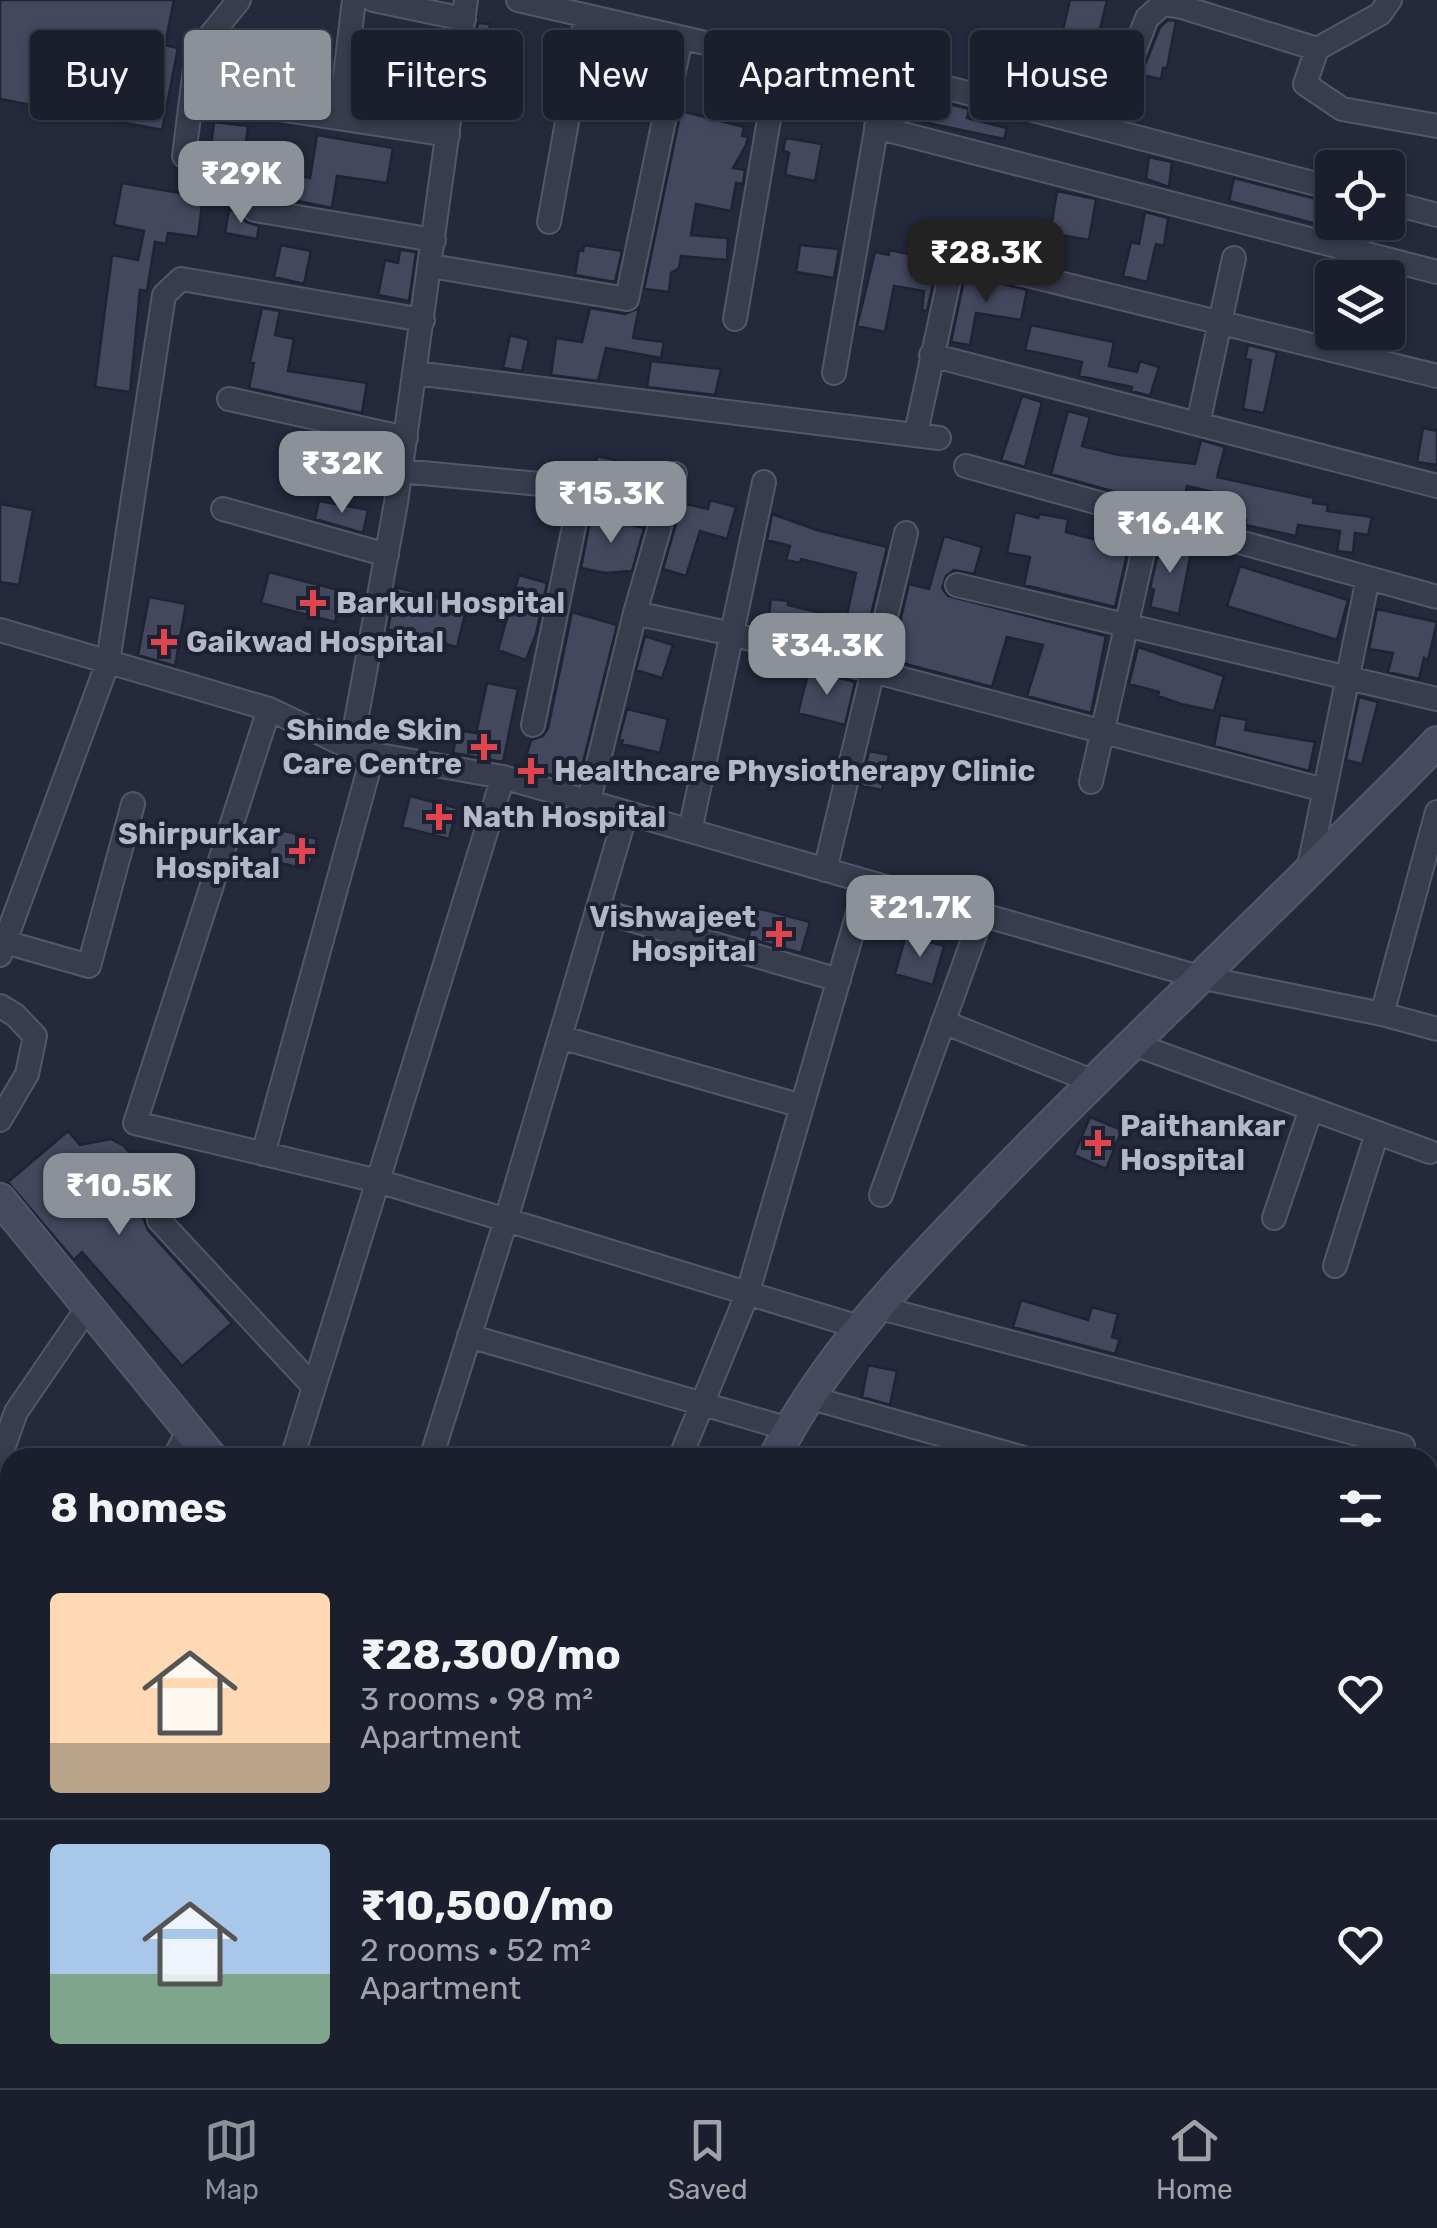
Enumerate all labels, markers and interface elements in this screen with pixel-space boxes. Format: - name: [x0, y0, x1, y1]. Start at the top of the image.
- chip: Buy: [30, 30, 164, 120]
- chip: Rent: [184, 30, 331, 120]
- chip: Filters: [351, 30, 523, 120]
- chip: New: [543, 30, 684, 120]
- chip: Apartment: [704, 30, 950, 120]
- chip: House: [970, 30, 1144, 120]
- pin: ₹29K: [182, 141, 300, 226]
- map controls: [1315, 150, 1405, 350]
- button: locate: [1315, 150, 1405, 240]
- text: ₹29K: [200, 154, 282, 192]
- pin: ₹28.3K: [905, 220, 1067, 305]
- text: ₹28.3K: [930, 233, 1042, 271]
- button: layers: [1315, 260, 1405, 350]
- pin: ₹32K: [283, 431, 401, 516]
- text: ₹32K: [301, 444, 383, 482]
- pin: ₹15.3K: [530, 461, 692, 546]
- text: ₹15.3K: [557, 474, 665, 512]
- pin: ₹16.4K: [1089, 491, 1251, 576]
- text: ₹16.4K: [1116, 504, 1224, 542]
- place label: Barkul Hospital: [336, 585, 565, 621]
- marker: Barkul Hospital: [300, 590, 326, 616]
- pin: ₹34.3K: [746, 613, 908, 698]
- place label: Gaikwad Hospital: [186, 624, 444, 660]
- text: ₹34.3K: [770, 626, 884, 664]
- marker: Gaikwad Hospital: [151, 629, 177, 655]
- place label: Shinde Skin Care Centre: [282, 712, 462, 782]
- marker: Shinde Skin Care Centre: [471, 734, 497, 760]
- place label: Healthcare Physiotherapy Clinic: [554, 753, 1035, 789]
- marker: Healthcare Physiotherapy Clinic: [518, 758, 544, 784]
- place label: Nath Hospital: [462, 799, 666, 835]
- marker: Nath Hospital: [426, 804, 452, 830]
- place label: Shirpurkar Hospital: [118, 816, 280, 886]
- marker: Shirpurkar Hospital: [289, 838, 315, 864]
- pin: ₹21.7K: [839, 875, 1001, 960]
- text: ₹21.7K: [868, 888, 972, 926]
- place label: Vishwajeet Hospital: [589, 899, 756, 969]
- marker: Vishwajeet Hospital: [766, 921, 792, 947]
- place label: Paithankar Hospital: [1120, 1108, 1286, 1178]
- marker: Paithankar Hospital: [1085, 1130, 1111, 1156]
- pin: ₹10.5K: [38, 1153, 200, 1238]
- text: ₹10.5K: [65, 1166, 173, 1204]
- icon: filters: [1333, 1481, 1388, 1536]
- text: 8 homes: [50, 1483, 227, 1533]
- text: ₹28,300/mo: [360, 1630, 621, 1680]
- icon: home: [130, 1633, 250, 1753]
- icon: heart: [1333, 1666, 1388, 1721]
- text: 3 rooms · 98 m²: [360, 1680, 593, 1718]
- text: Apartment: [360, 1718, 521, 1756]
- text: ₹10,500/mo: [360, 1881, 614, 1931]
- icon: home: [130, 1884, 250, 2004]
- icon: heart: [1333, 1917, 1388, 1972]
- text: 2 rooms · 52 m²: [360, 1931, 591, 1969]
- text: Apartment: [360, 1969, 521, 2007]
- tab: Map: [204, 2113, 259, 2206]
- tab: Saved: [668, 2113, 748, 2206]
- tab: Home: [1156, 2113, 1233, 2206]

